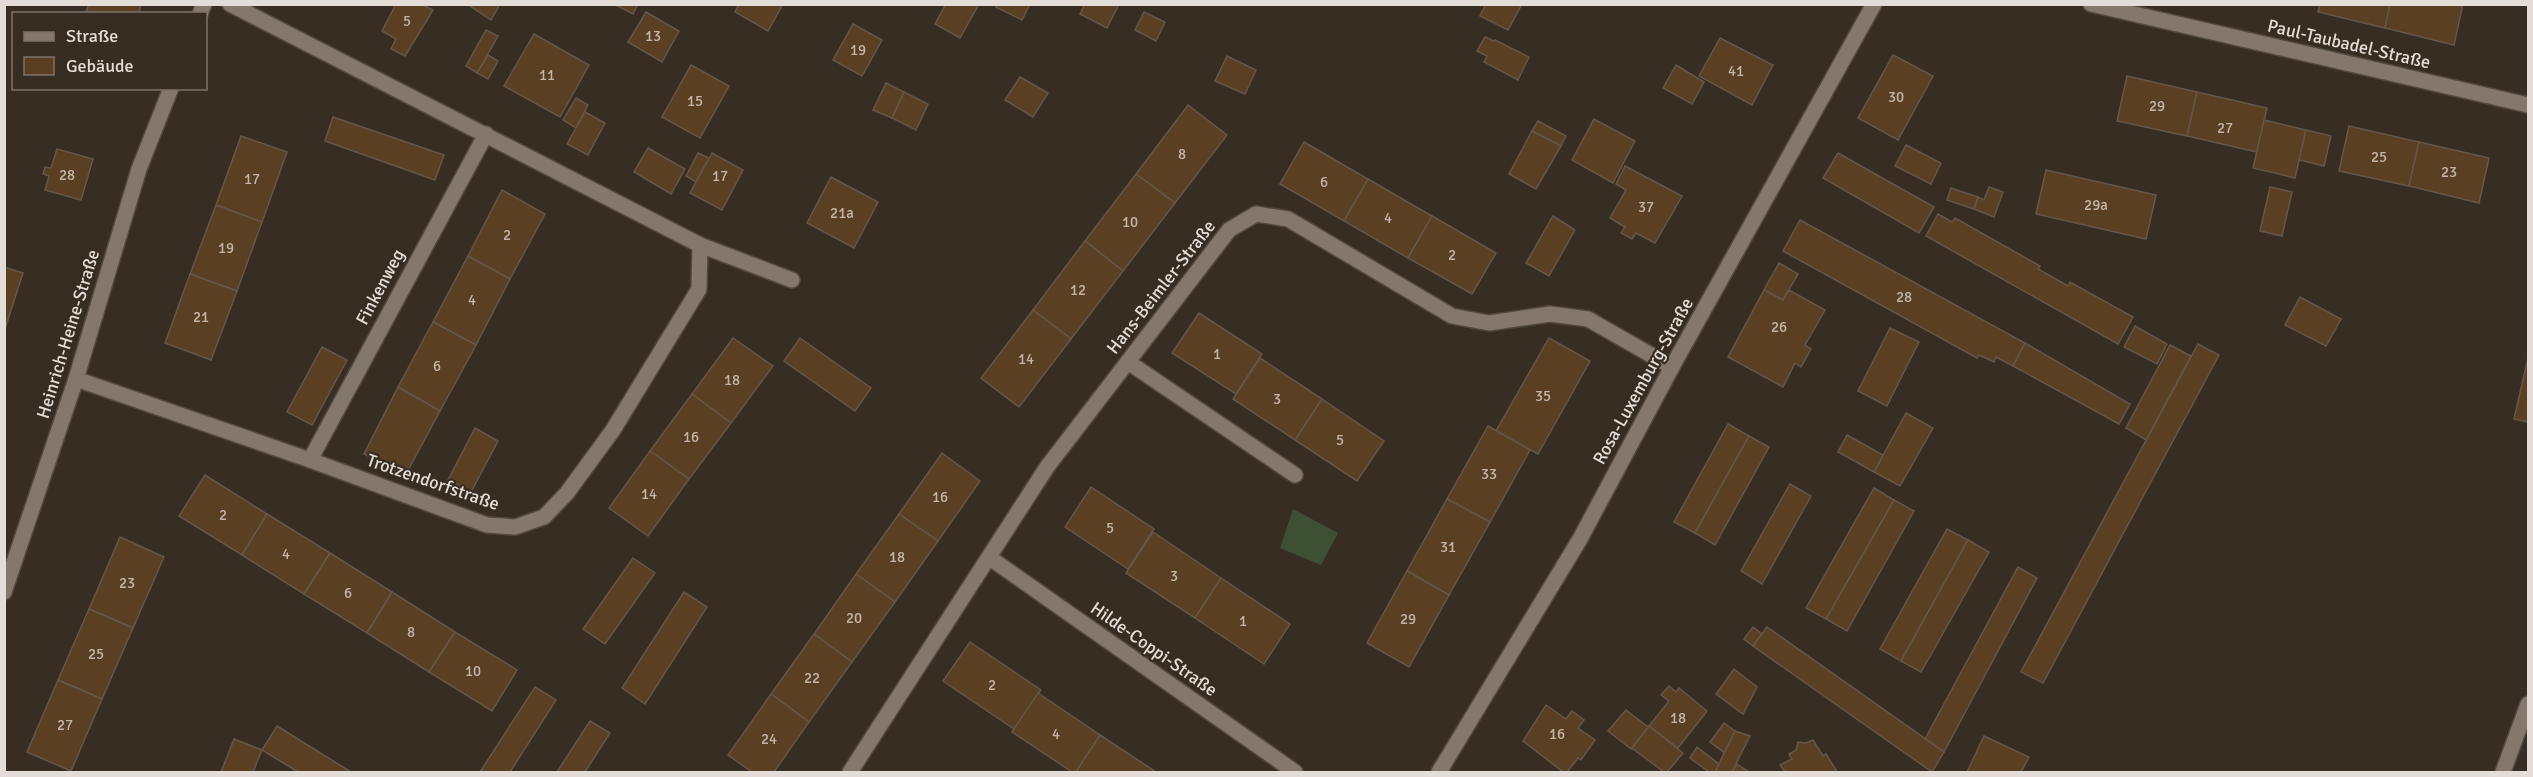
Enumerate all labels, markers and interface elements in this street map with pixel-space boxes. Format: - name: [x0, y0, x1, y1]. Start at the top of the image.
- legend: [12, 12, 207, 90]
- house number: 5: [403, 12, 411, 30]
- street label: Paul-Taubadel-Straße: [2265, 15, 2433, 73]
- text: Straße: [66, 25, 118, 47]
- house number: 13: [645, 27, 661, 45]
- house number: 19: [850, 41, 866, 59]
- text: Gebäude: [66, 55, 134, 77]
- house number: 41: [1728, 62, 1744, 80]
- house number: 11: [539, 66, 555, 84]
- house number: 30: [1888, 88, 1904, 106]
- house number: 15: [687, 92, 703, 110]
- house number: 29: [2149, 97, 2165, 115]
- house number: 27: [2217, 119, 2233, 137]
- house number: 8: [1178, 145, 1186, 163]
- house number: 25: [2371, 148, 2387, 166]
- house number: 23: [2441, 163, 2457, 181]
- house number: 28: [59, 166, 75, 184]
- house number: 17: [712, 167, 728, 185]
- house number: 17: [244, 170, 260, 188]
- house number: 6: [1320, 173, 1328, 191]
- house number: 29a: [2084, 196, 2108, 214]
- house number: 37: [1638, 198, 1654, 216]
- house number: 21a: [830, 204, 854, 222]
- house number: 4: [1384, 209, 1392, 227]
- house number: 10: [1122, 213, 1138, 231]
- street label: Hans-Beimler-Straße: [1102, 216, 1220, 358]
- house number: 2: [503, 226, 511, 244]
- house number: 19: [218, 239, 234, 257]
- street label: Finkenweg: [351, 245, 409, 329]
- house number: 2: [1448, 246, 1456, 264]
- street label: Heinrich-Heine-Straße: [32, 247, 104, 421]
- house number: 12: [1070, 281, 1086, 299]
- house number: 28: [1896, 288, 1912, 306]
- house number: 4: [468, 291, 476, 309]
- street label: Rosa-Luxemburg-Straße: [1588, 294, 1698, 468]
- house number: 21: [193, 308, 209, 326]
- house number: 26: [1771, 318, 1787, 336]
- house number: 1: [1213, 345, 1221, 363]
- house number: 14: [1018, 350, 1034, 368]
- house number: 6: [433, 357, 441, 375]
- house number: 18: [724, 371, 740, 389]
- house number: 35: [1535, 387, 1551, 405]
- house number: 3: [1273, 390, 1281, 408]
- house number: 16: [683, 428, 699, 446]
- house number: 5: [1336, 431, 1344, 449]
- street label: Trotzendorfstraße: [364, 449, 502, 515]
- house number: 33: [1481, 465, 1497, 483]
- house number: 14: [641, 485, 657, 503]
- house number: 16: [932, 488, 948, 506]
- house number: 2: [219, 506, 227, 524]
- house number: 5: [1106, 519, 1114, 537]
- house number: 31: [1440, 538, 1456, 556]
- house number: 4: [282, 545, 290, 563]
- house number: 18: [889, 548, 905, 566]
- house number: 3: [1170, 567, 1178, 585]
- house number: 23: [119, 574, 135, 592]
- house number: 6: [344, 584, 352, 602]
- street label: Hilde-Coppi-Straße: [1086, 597, 1222, 701]
- house number: 20: [846, 609, 862, 627]
- house number: 29: [1400, 610, 1416, 628]
- house number: 1: [1239, 612, 1247, 630]
- house number: 8: [407, 623, 415, 641]
- house number: 25: [88, 645, 104, 663]
- house number: 10: [465, 662, 481, 680]
- house number: 22: [804, 669, 820, 687]
- house number: 2: [988, 676, 996, 694]
- house number: 18: [1670, 709, 1686, 727]
- house number: 27: [57, 716, 73, 734]
- house number: 4: [1052, 725, 1060, 743]
- house number: 16: [1549, 725, 1565, 743]
- house number: 24: [761, 730, 777, 748]

